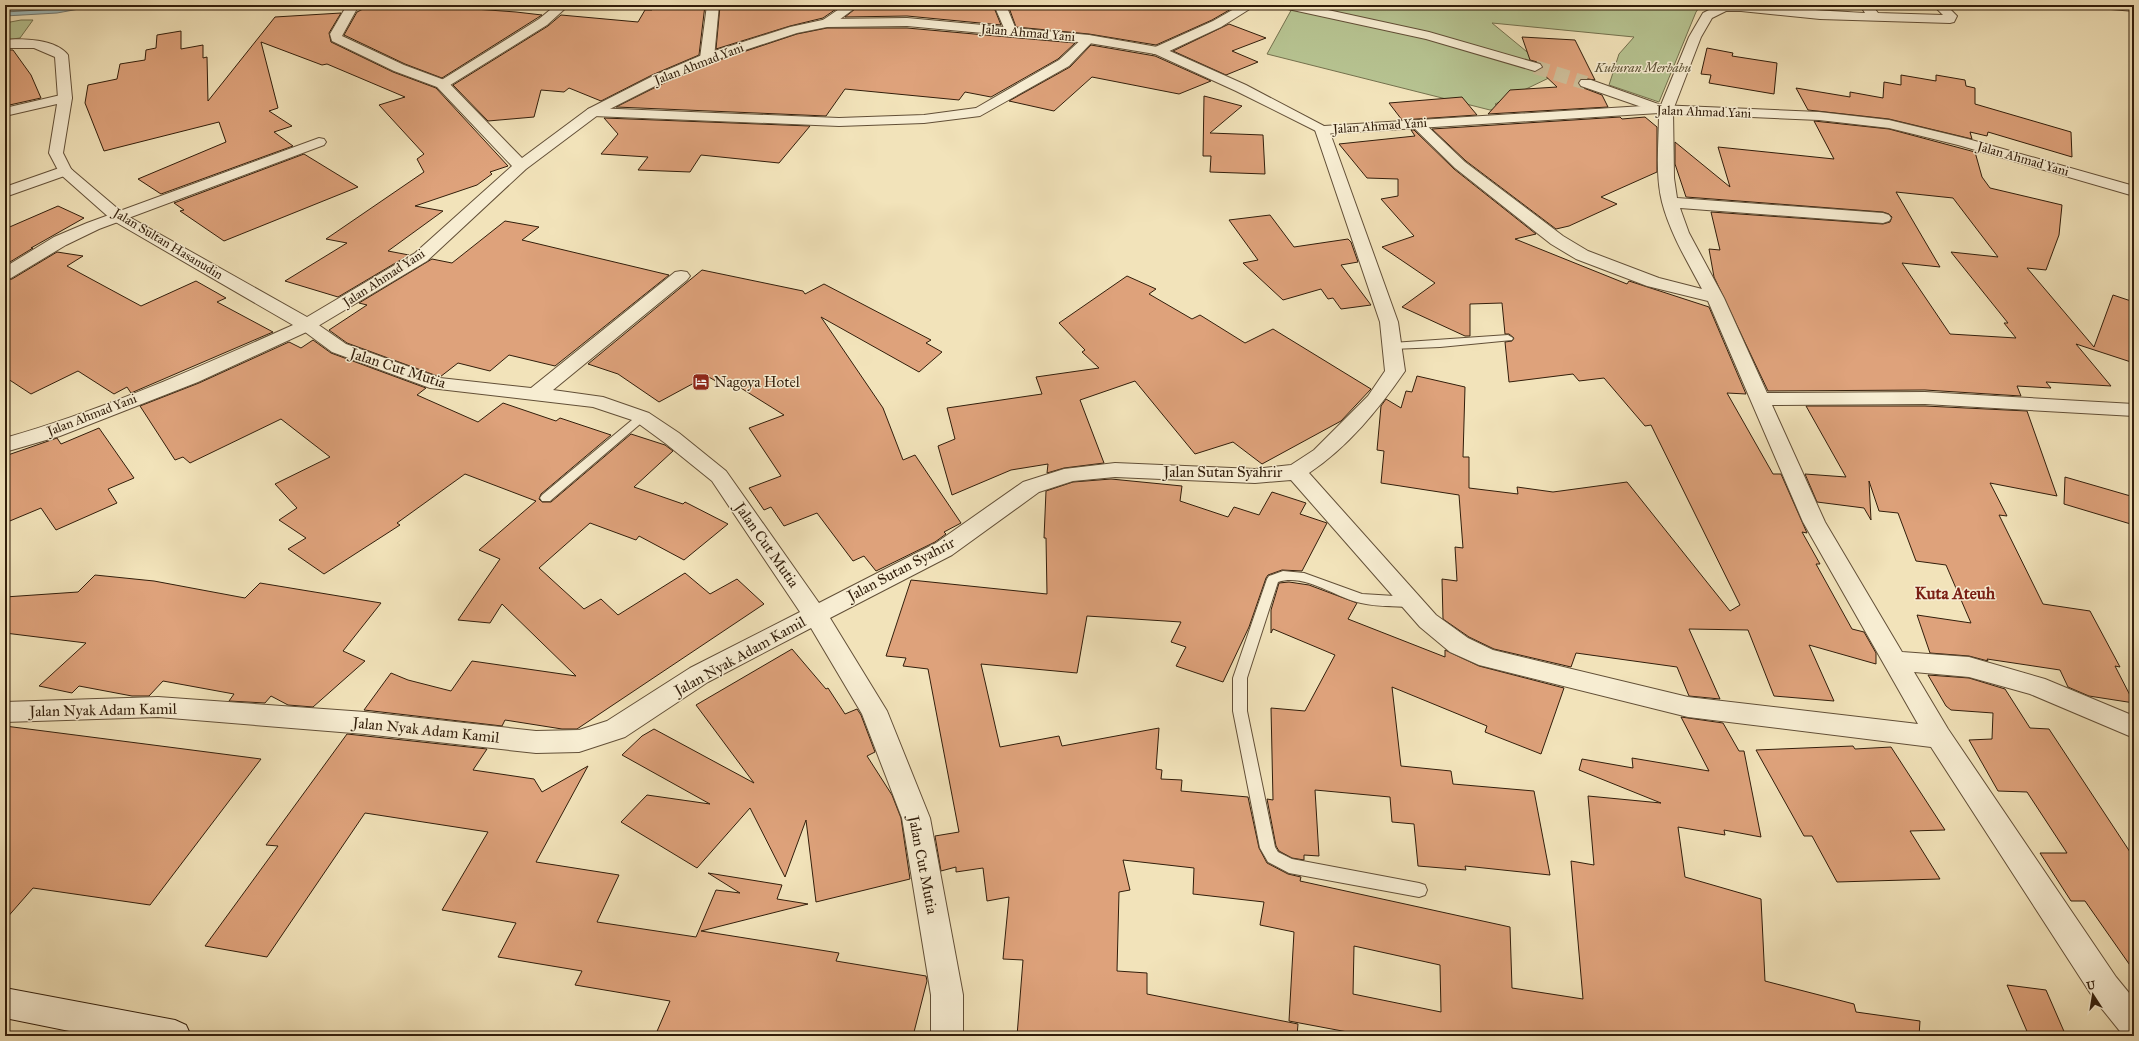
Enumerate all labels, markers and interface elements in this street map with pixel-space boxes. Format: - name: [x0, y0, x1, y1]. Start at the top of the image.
- street label: Jalan Ahmad Yani: [978, 21, 1076, 45]
- street label: Jalan Ahmad Yani: [650, 39, 746, 89]
- park label: Kuburan Merbabu: [1594, 60, 1691, 76]
- street label: Jalan Ahmad Yani: [1654, 102, 1752, 122]
- street label: Jalan Ahmad Yani: [1330, 115, 1428, 137]
- street label: Jalan Ahmad Yani: [1973, 138, 2071, 180]
- street label: Jalan Sultan Hasanudin: [109, 204, 226, 283]
- street label: Jalan Ahmad Yani: [338, 245, 428, 312]
- street label: Jalan Cut Mutia: [346, 343, 449, 393]
- hotel icon: Nagoya Hotel: [691, 372, 711, 392]
- place label: Nagoya Hotel: [714, 373, 801, 391]
- street label: Jalan Ahmad Yani: [43, 390, 139, 440]
- street label: Jalan Sutan Syahrir: [1162, 463, 1283, 482]
- street label: Jalan Cut Mutia: [729, 497, 803, 592]
- street label: Jalan Sutan Syahrir: [843, 533, 959, 607]
- district label: Kuta Ateuh: [1915, 583, 1996, 604]
- street label: Jalan Nyak Adam Kamil: [670, 612, 810, 701]
- street label: Jalan Nyak Adam Kamil: [27, 700, 178, 721]
- street label: Jalan Nyak Adam Kamil: [350, 713, 501, 748]
- street label: Jalan Cut Mutia: [903, 812, 941, 916]
- north arrow: [2073, 975, 2113, 1015]
- text: U: [2085, 978, 2097, 993]

